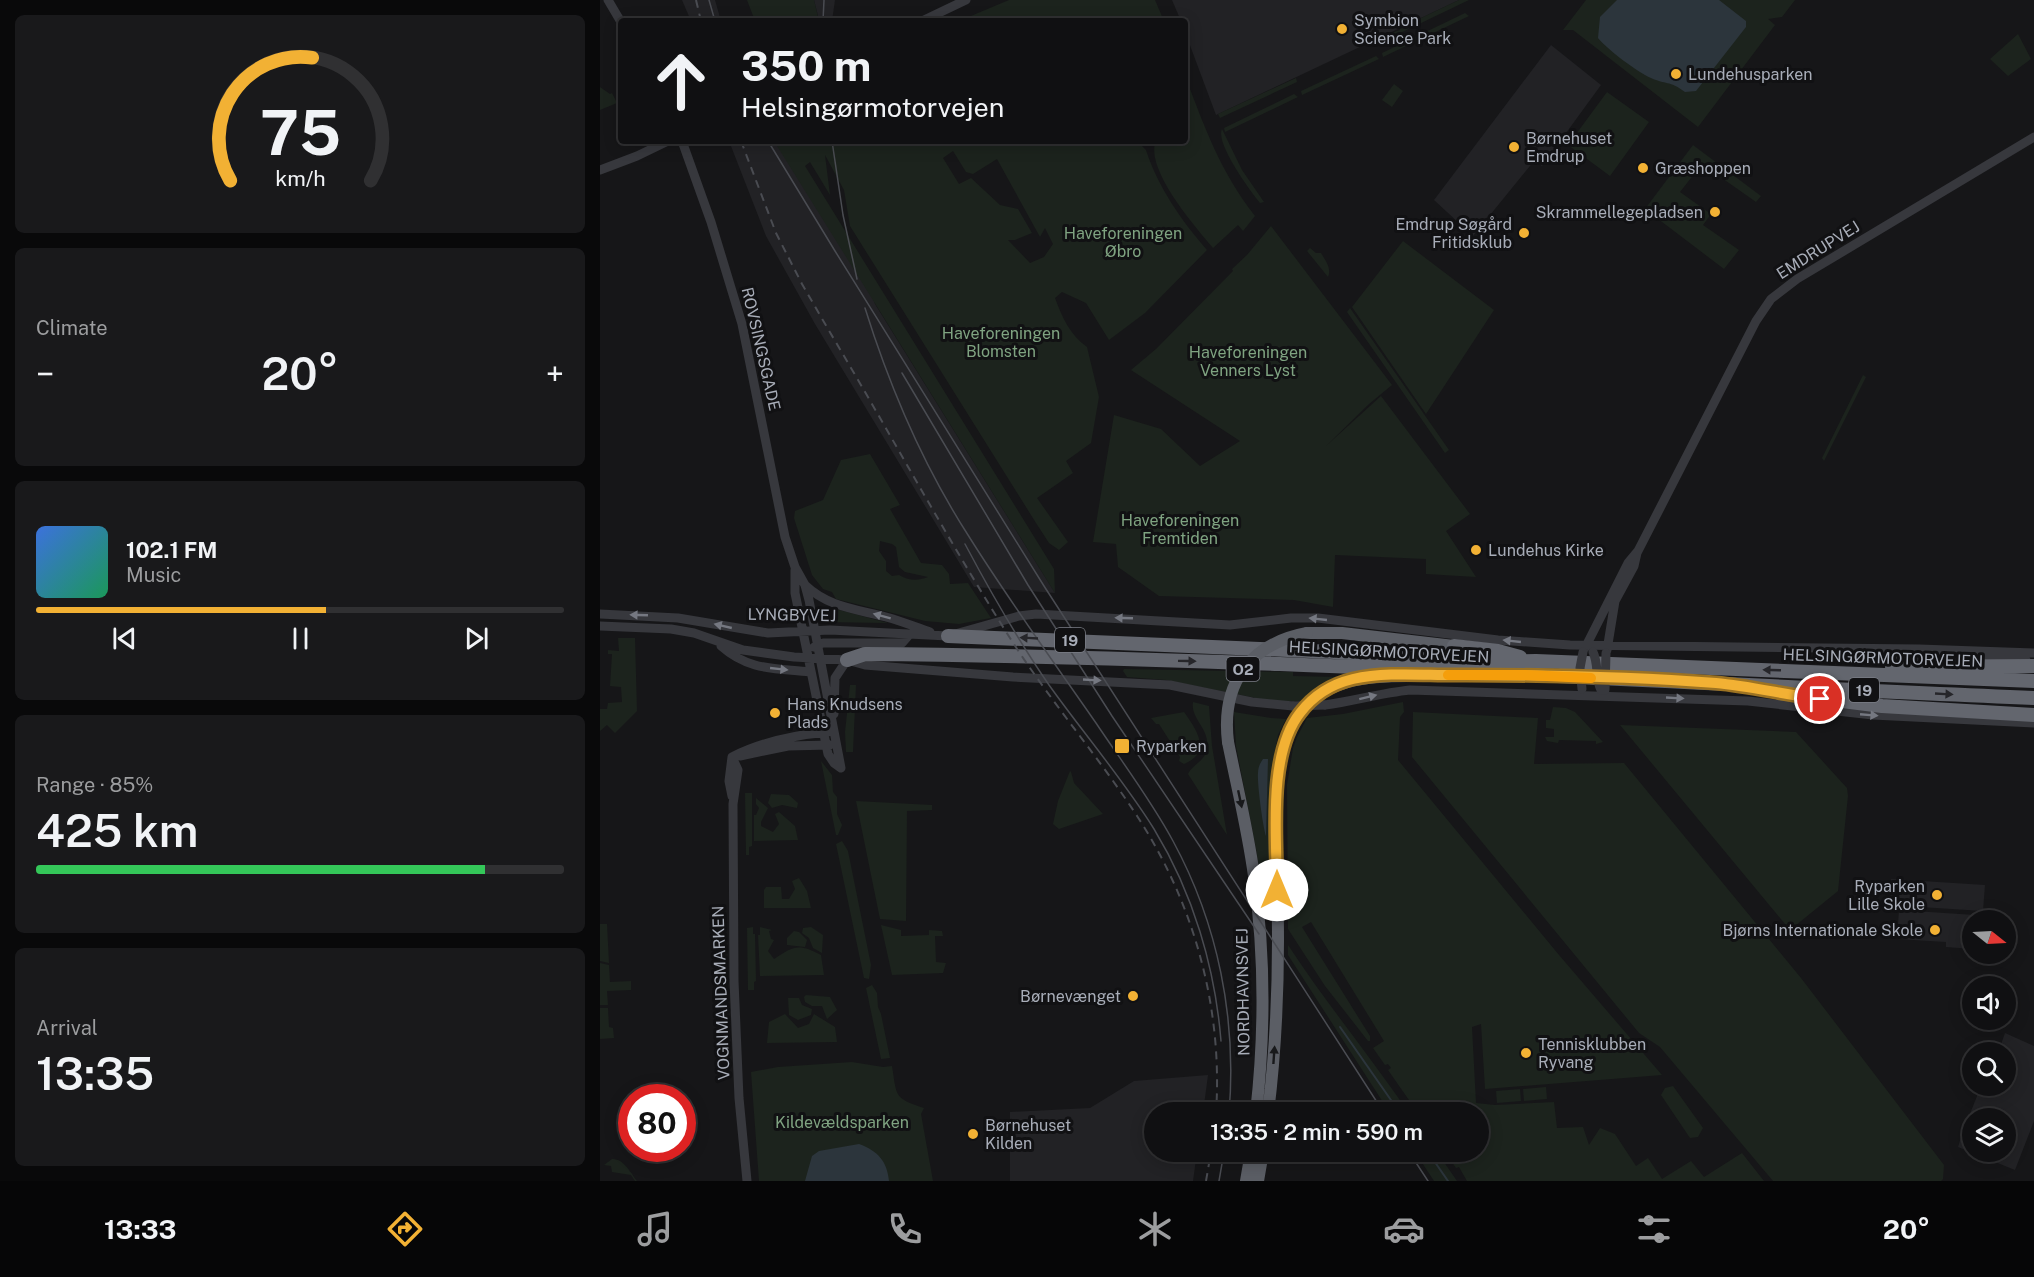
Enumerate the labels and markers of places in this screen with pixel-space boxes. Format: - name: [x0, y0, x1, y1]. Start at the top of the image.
- place label: Symbion Science Park: [1354, 11, 1451, 48]
- marker: Symbion Science Park: [1335, 22, 1349, 36]
- place label: Lundehusparken: [1688, 65, 1813, 84]
- marker: Lundehusparken: [1669, 67, 1683, 81]
- place label: Børnehuset Emdrup: [1526, 129, 1612, 166]
- marker: Børnehuset Emdrup: [1507, 140, 1521, 154]
- place label: Græshoppen: [1655, 159, 1751, 178]
- marker: Græshoppen: [1636, 161, 1650, 175]
- place label: Skrammellegepladsen: [1536, 203, 1703, 222]
- marker: Skrammellegepladsen: [1708, 205, 1722, 219]
- place label: Emdrup Søgård Fritidsklub: [1396, 215, 1512, 252]
- marker: Emdrup Søgård Fritidsklub: [1517, 226, 1531, 240]
- place label: Lundehus Kirke: [1488, 541, 1604, 560]
- marker: Lundehus Kirke: [1469, 543, 1483, 557]
- pin: [1794, 673, 1845, 724]
- place label: Hans Knudsens Plads: [787, 695, 903, 732]
- marker: Hans Knudsens Plads: [768, 706, 782, 720]
- marker: Ryparken: [1113, 737, 1131, 755]
- place label: Ryparken: [1136, 737, 1207, 756]
- place label: Ryparken Lille Skole: [1848, 877, 1925, 914]
- marker: Ryparken Lille Skole: [1930, 888, 1944, 902]
- place label: Bjørns Internationale Skole: [1722, 921, 1923, 940]
- marker: Bjørns Internationale Skole: [1928, 923, 1942, 937]
- place label: Børnevænget: [1020, 987, 1121, 1006]
- marker: Børnevænget: [1126, 989, 1140, 1003]
- place label: Tennisklubben Ryvang: [1538, 1035, 1646, 1072]
- marker: Tennisklubben Ryvang: [1519, 1046, 1533, 1060]
- place label: Børnehuset Kilden: [985, 1116, 1071, 1153]
- marker: Børnehuset Kilden: [966, 1127, 980, 1141]

